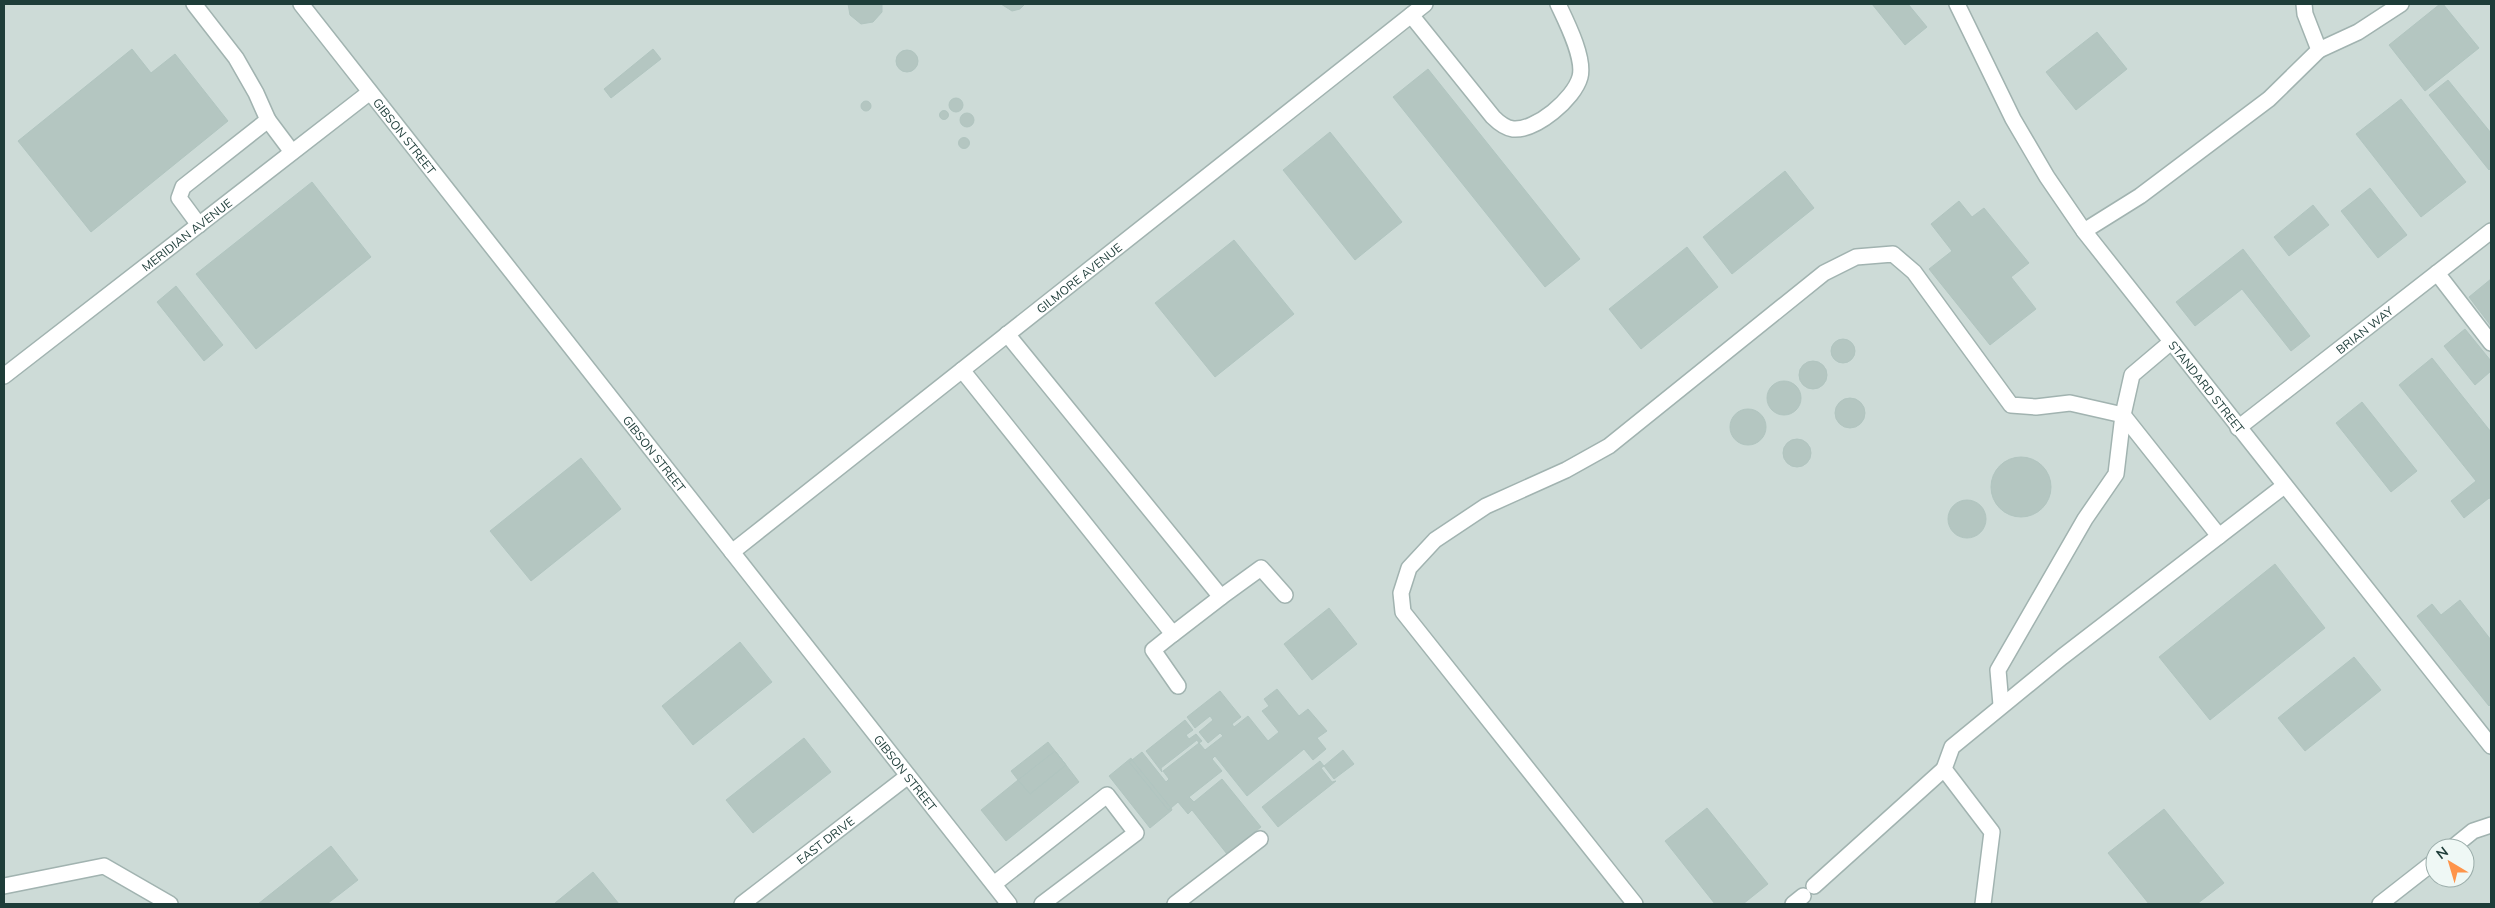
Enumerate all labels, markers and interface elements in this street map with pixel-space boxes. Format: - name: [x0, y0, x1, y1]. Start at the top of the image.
- street label: GIBSON STREET: [370, 95, 440, 178]
- street label: MERIDIAN AVENUE: [138, 195, 235, 274]
- street label: GILMORE AVENUE: [1033, 239, 1125, 316]
- street label: BRIAN WAY: [2333, 302, 2396, 357]
- street label: STANDARD STREET: [2166, 337, 2249, 436]
- street label: GIBSON STREET: [620, 412, 690, 495]
- street label: GIBSON STREET: [871, 731, 941, 814]
- street label: EAST DRIVE: [793, 813, 857, 867]
- north arrow: [2425, 838, 2475, 888]
- text: N: [2432, 842, 2452, 863]

